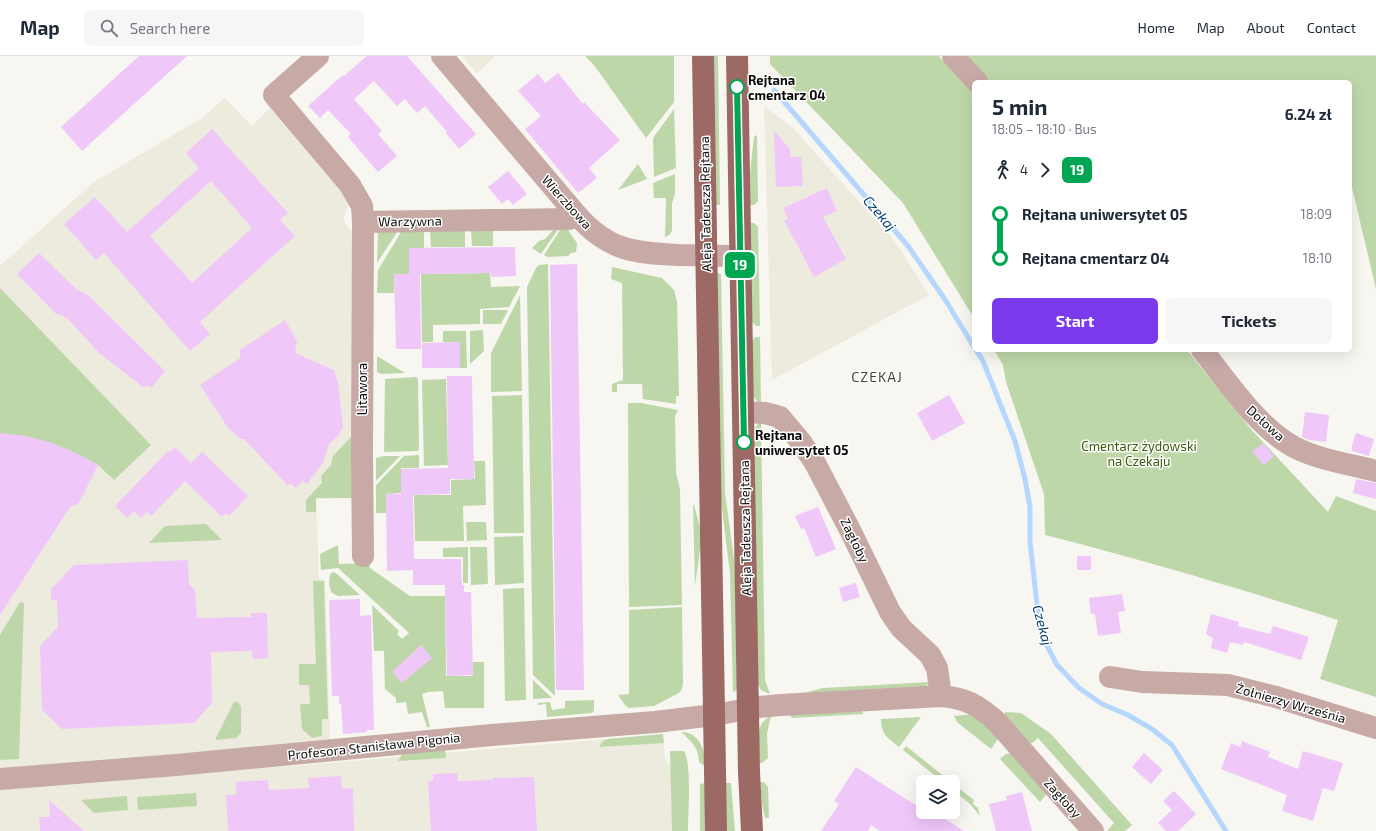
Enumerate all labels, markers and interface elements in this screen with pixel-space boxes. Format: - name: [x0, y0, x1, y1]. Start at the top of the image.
- search box: [84, 10, 364, 46]
- text: Map: [20, 16, 60, 39]
- icon: search: [98, 17, 120, 39]
- text: Search here: [130, 19, 210, 37]
- text: Home: [1138, 19, 1175, 36]
- text: Map: [1197, 19, 1225, 36]
- text: About: [1247, 19, 1285, 36]
- text: Contact: [1307, 19, 1356, 36]
- place label: Rejtana cmentarz 04: [748, 72, 826, 103]
- marker: Rejtana cmentarz 04: [729, 79, 745, 95]
- text: 5 min: [992, 93, 1048, 119]
- text: 6.24 zł: [1285, 105, 1332, 123]
- text: 18:05 – 18:10 · Bus: [992, 121, 1097, 137]
- street label: Aleja Tadeusza Rejtana: [696, 136, 714, 272]
- icon: walk: [992, 159, 1014, 181]
- icon: forward: [1034, 159, 1056, 181]
- text: 19: [1070, 161, 1084, 178]
- text: 4: [1020, 162, 1028, 178]
- street label: Wierzbowa: [539, 172, 595, 232]
- water label: Czekaj: [860, 192, 900, 235]
- text: Rejtana uniwersytet 05: [1022, 205, 1187, 223]
- text: 18:09: [1301, 206, 1332, 222]
- street label: Warzywna: [378, 212, 442, 230]
- text: Rejtana cmentarz 04: [1022, 249, 1169, 267]
- text: 18:10: [1303, 250, 1332, 266]
- line badge: 19: [722, 252, 758, 278]
- text: 19: [733, 256, 747, 273]
- button: Start: [992, 298, 1158, 344]
- button: Tickets: [1166, 298, 1332, 344]
- street label: Litawora: [354, 363, 370, 415]
- district label: CZEKAJ: [851, 368, 903, 385]
- street label: Dołowa: [1244, 402, 1288, 444]
- place label: Rejtana uniwersytet 05: [755, 427, 848, 458]
- marker: Rejtana uniwersytet 05: [736, 434, 752, 450]
- park label: Cmentarz żydowski na Czekaju: [1081, 438, 1197, 469]
- street label: Aleja Tadeusza Rejtana: [736, 460, 754, 596]
- street label: Zagłoby: [837, 515, 873, 565]
- water label: Czekaj: [1029, 603, 1057, 648]
- street label: Żołnierzy Września: [1234, 680, 1348, 726]
- street label: Profesora Stanisława Pigonia: [287, 729, 461, 763]
- map controls: [916, 775, 960, 819]
- button: layers: [916, 775, 960, 819]
- street label: Zagłoby: [1041, 775, 1085, 821]

